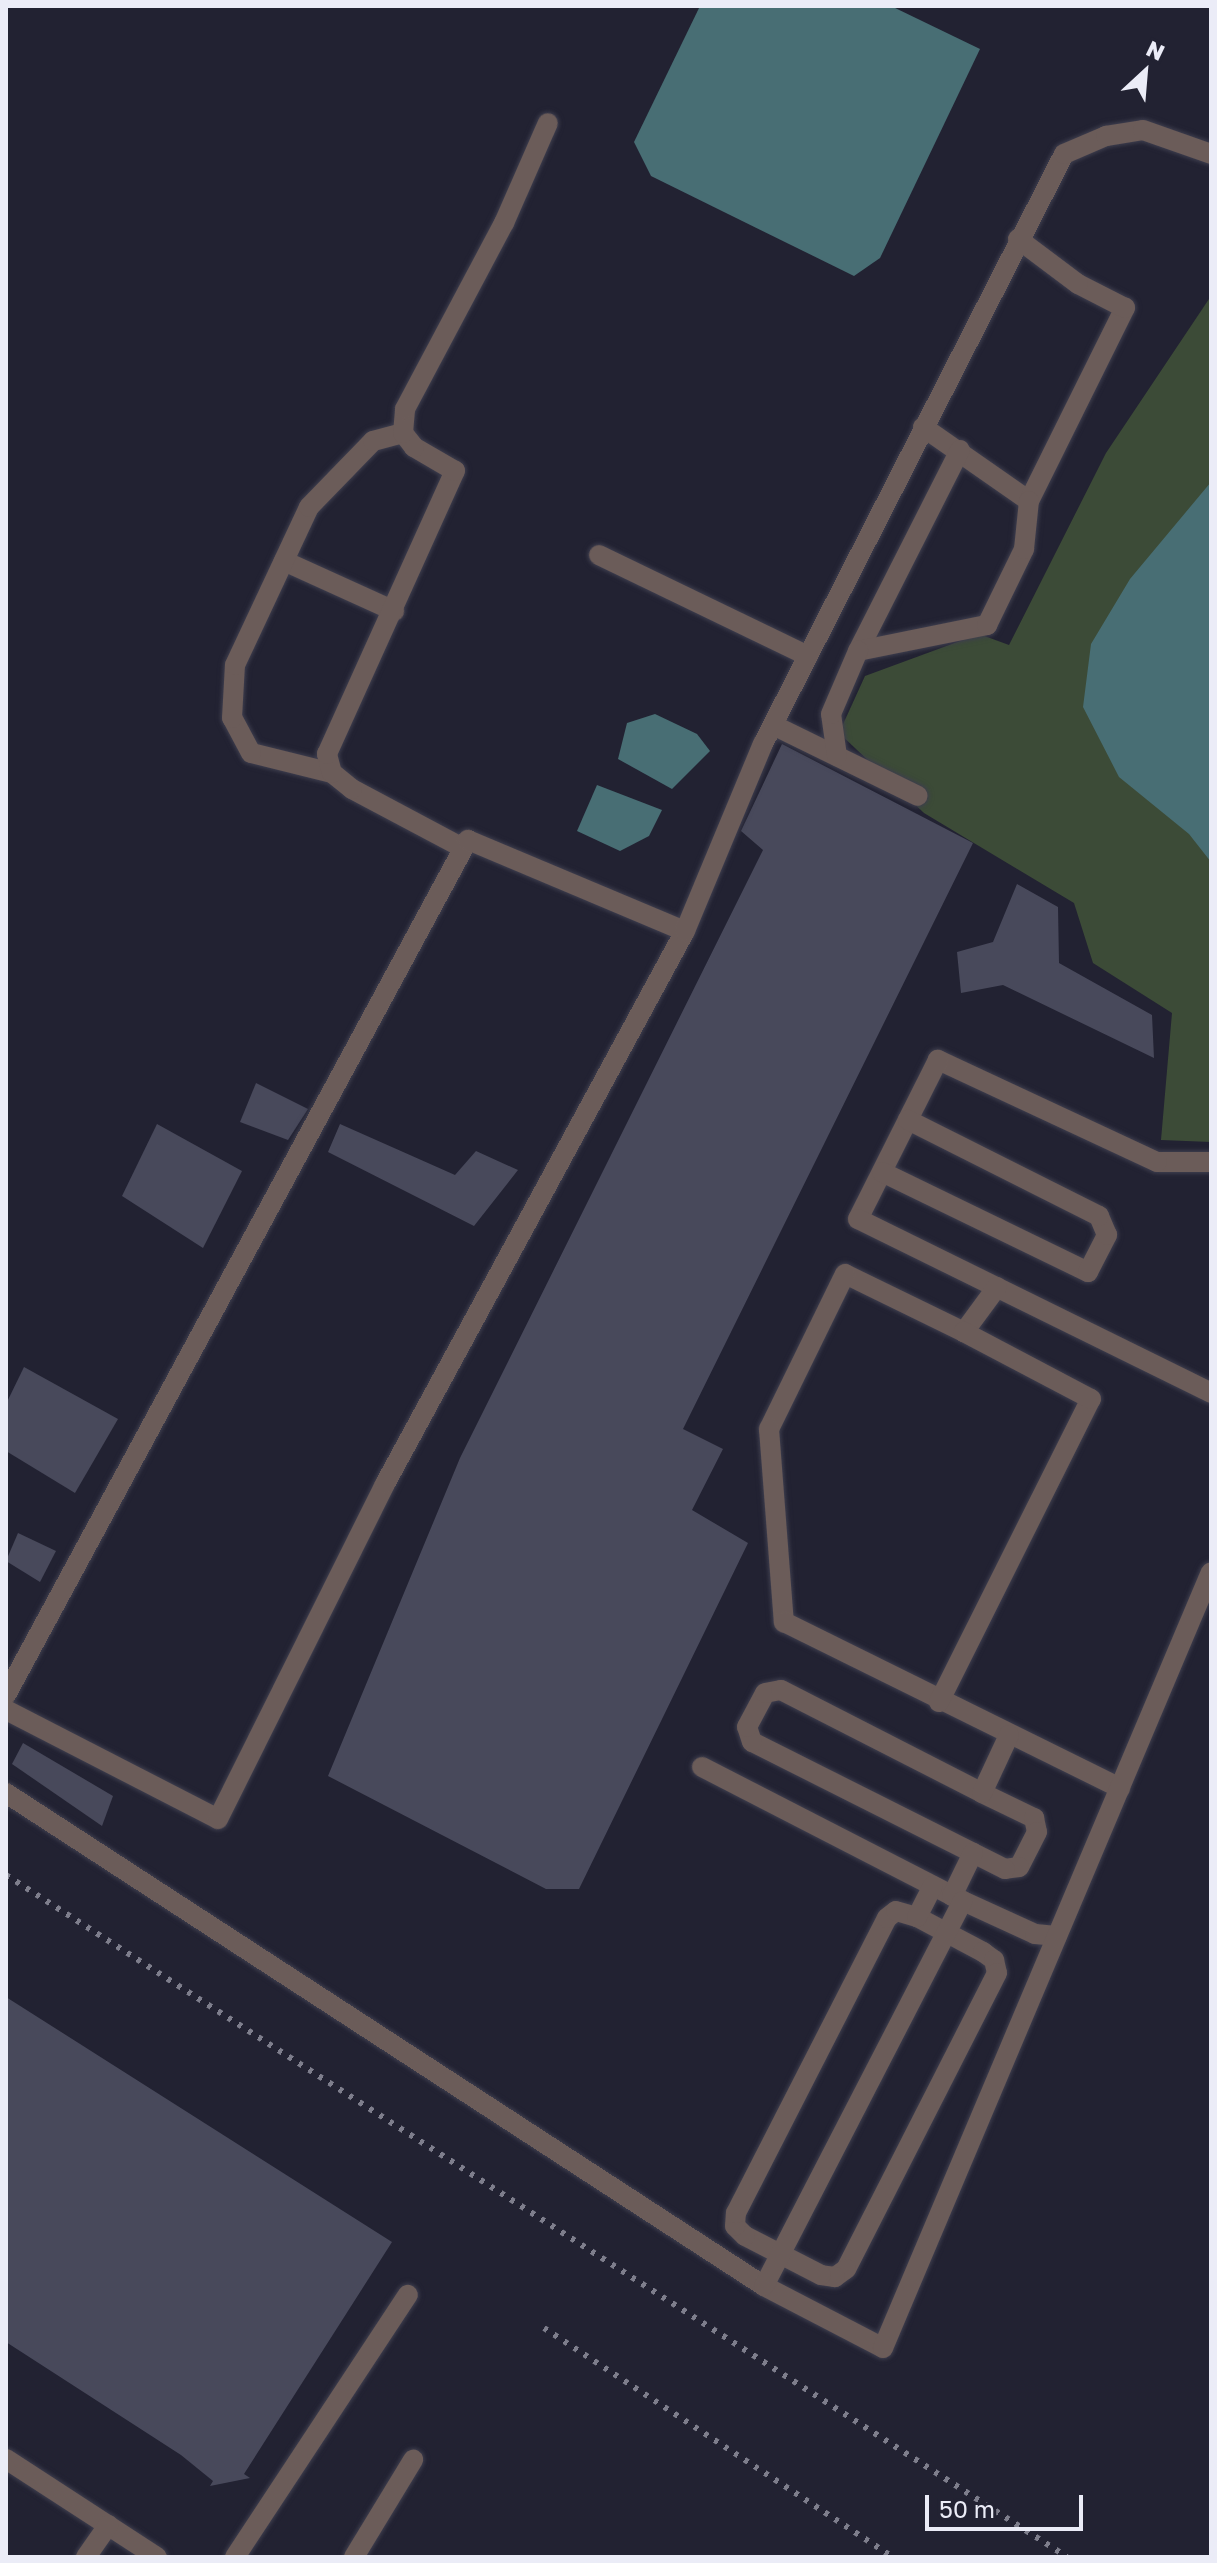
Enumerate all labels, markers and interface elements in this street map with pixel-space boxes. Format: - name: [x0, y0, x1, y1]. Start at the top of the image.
- north arrow: [1105, 32, 1185, 112]
- text: N: [1142, 34, 1169, 66]
- scale bar: [929, 2479, 1087, 2529]
- text: 50 m: [939, 2494, 995, 2523]

